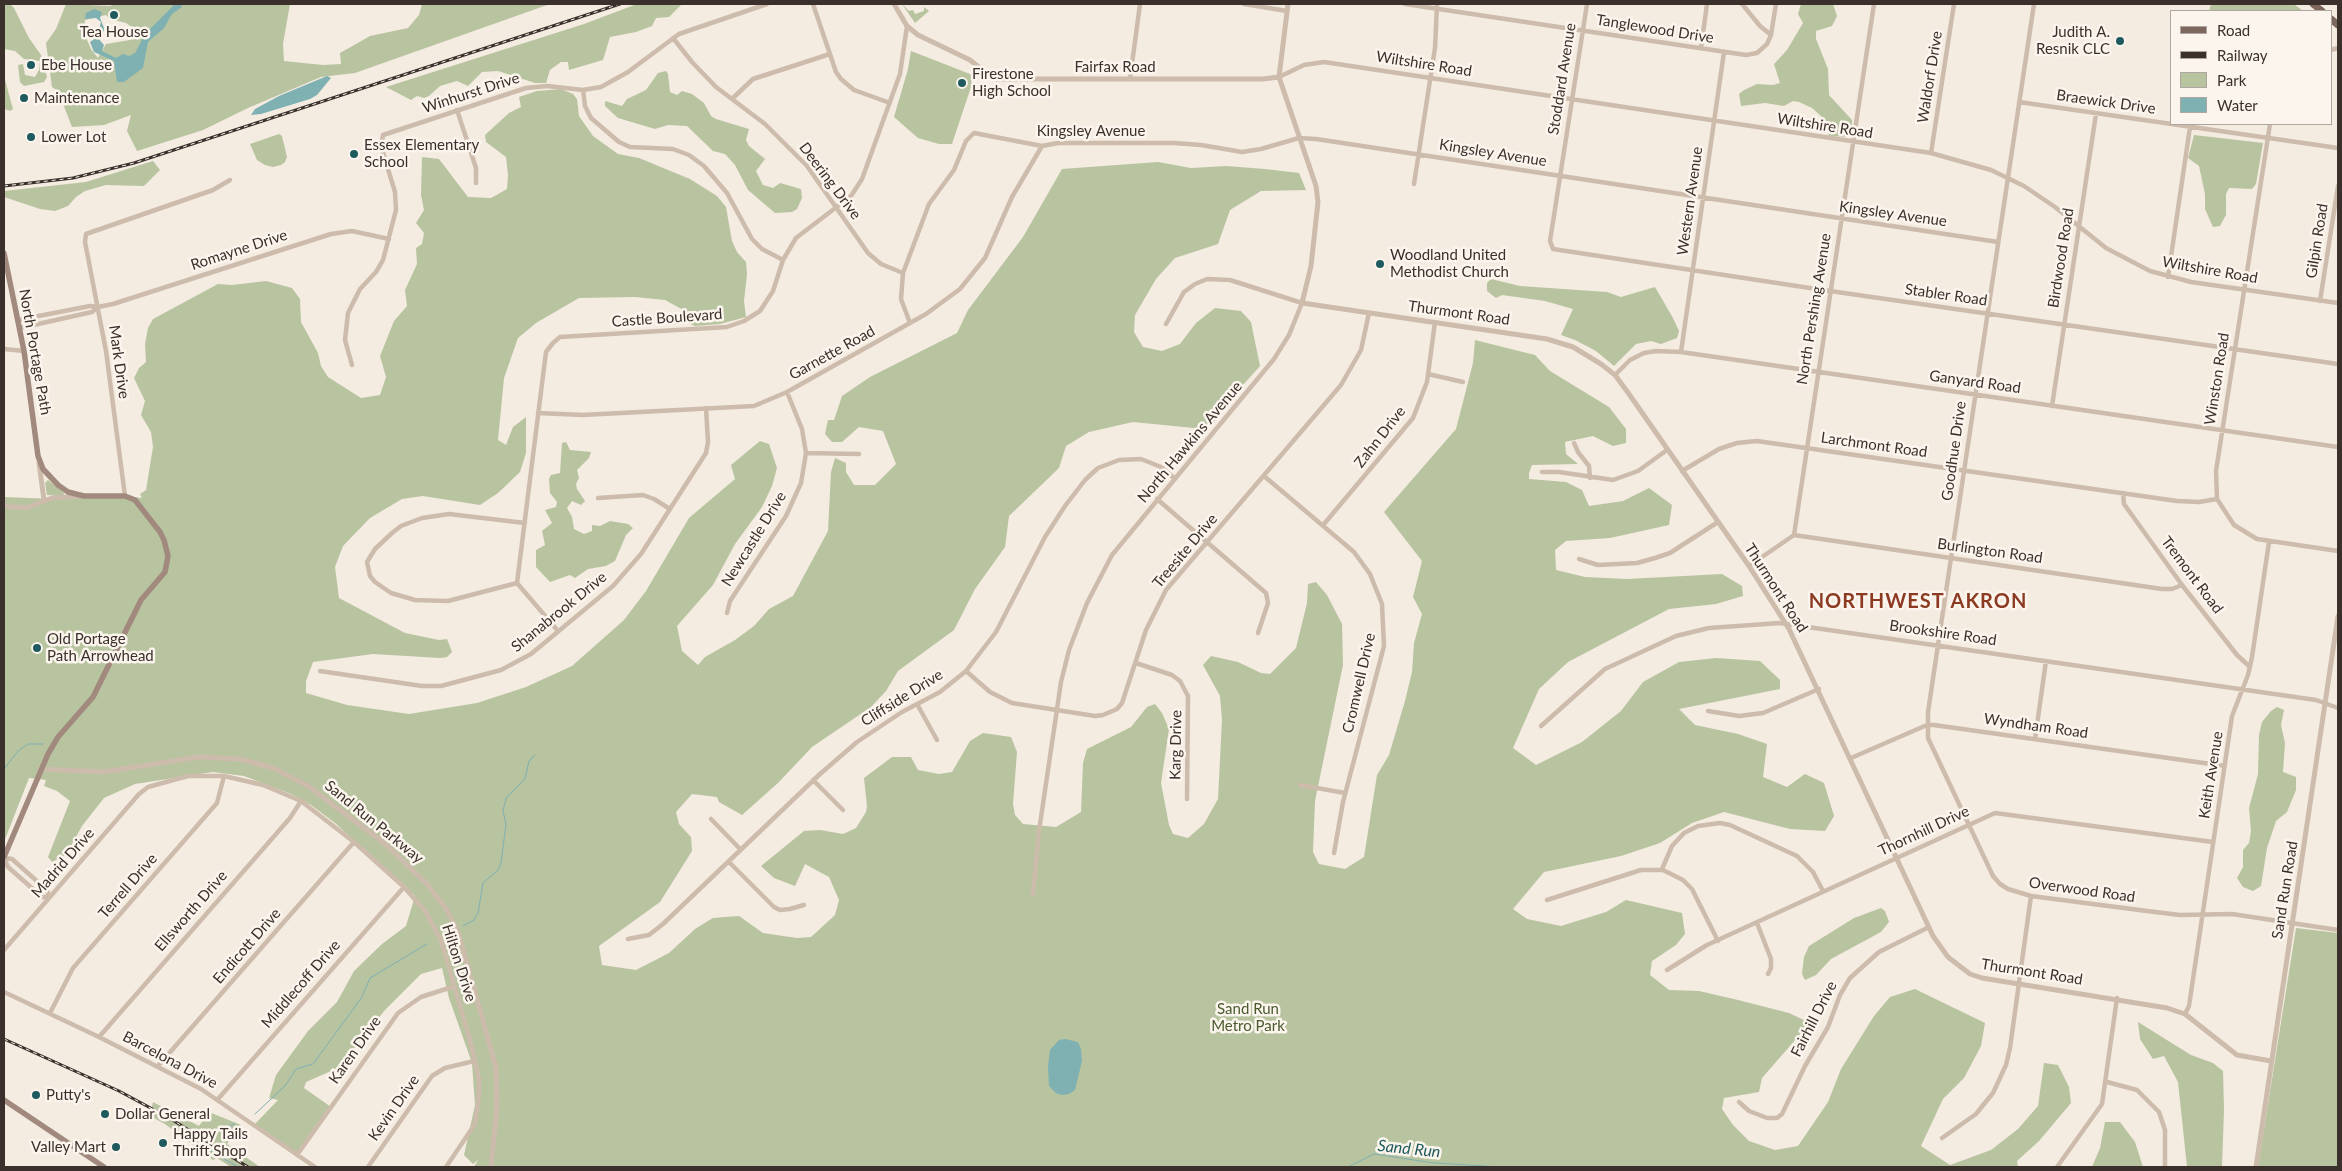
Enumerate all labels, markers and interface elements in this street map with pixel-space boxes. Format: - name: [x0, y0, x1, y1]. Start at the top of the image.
- marker: Tea House: [108, 9, 120, 21]
- legend: [2170, 10, 2332, 125]
- street label: Tanglewood Drive: [1595, 11, 1715, 47]
- text: Road: [2217, 21, 2250, 39]
- street label: Stoddard Avenue: [1544, 22, 1580, 136]
- place label: Tea House: [80, 23, 148, 41]
- place label: Judith A. Resnik CLC: [2036, 23, 2110, 58]
- street label: Waldorf Drive: [1914, 30, 1946, 124]
- marker: Judith A. Resnik CLC: [2114, 35, 2126, 47]
- text: Railway: [2217, 46, 2268, 64]
- street label: Wiltshire Road: [1375, 48, 1473, 80]
- place label: Ebe House: [41, 56, 112, 74]
- street label: Fairfax Road: [1074, 58, 1156, 76]
- marker: Ebe House: [25, 59, 37, 71]
- place label: Firestone High School: [972, 65, 1051, 100]
- street label: Winhurst Drive: [420, 69, 522, 117]
- text: Park: [2217, 71, 2246, 89]
- marker: Firestone High School: [956, 77, 968, 89]
- street label: Braewick Drive: [2055, 86, 2157, 118]
- place label: Maintenance: [34, 89, 119, 107]
- marker: Maintenance: [18, 92, 30, 104]
- text: Water: [2217, 96, 2258, 114]
- street label: Wiltshire Road: [1776, 110, 1874, 142]
- street label: Kingsley Avenue: [1037, 122, 1145, 140]
- place label: Lower Lot: [41, 128, 106, 146]
- marker: Lower Lot: [25, 131, 37, 143]
- place label: Essex Elementary School: [364, 136, 479, 171]
- street label: Kingsley Avenue: [1438, 136, 1548, 170]
- street label: Deering Drive: [795, 139, 865, 223]
- street label: Western Avenue: [1673, 145, 1707, 257]
- marker: Essex Elementary School: [348, 148, 360, 160]
- street label: Kingsley Avenue: [1838, 198, 1948, 230]
- street label: Gilpin Road: [2302, 202, 2332, 280]
- street label: Birdwood Road: [2044, 207, 2078, 309]
- street label: Romayne Drive: [188, 226, 290, 274]
- street label: North Pershing Avenue: [1793, 232, 1835, 386]
- place label: Woodland United Methodist Church: [1390, 246, 1509, 281]
- street label: Wiltshire Road: [2161, 253, 2259, 287]
- marker: Woodland United Methodist Church: [1374, 258, 1386, 270]
- street label: Stabler Road: [1904, 280, 1988, 310]
- street label: North Portage Path: [15, 288, 55, 416]
- street label: Thurmont Road: [1407, 297, 1511, 329]
- street label: Castle Boulevard: [611, 305, 723, 331]
- street label: Garnette Road: [786, 322, 878, 384]
- street label: Mark Drive: [105, 324, 133, 400]
- street label: Winston Road: [2201, 332, 2233, 426]
- street label: Ganyard Road: [1928, 367, 2022, 397]
- street label: North Hawkins Avenue: [1134, 378, 1246, 506]
- street label: Goodhue Drive: [1938, 400, 1970, 502]
- street label: Zahn Drive: [1351, 403, 1409, 471]
- street label: Larchmont Road: [1820, 429, 1928, 461]
- street label: Newcastle Drive: [718, 488, 790, 590]
- street label: Treesite Drive: [1149, 510, 1221, 592]
- street label: Tremont Road: [2157, 533, 2227, 617]
- street label: Burlington Road: [1936, 535, 2044, 567]
- street label: Thurmont Road: [1741, 540, 1811, 636]
- street label: Shanabrook Drive: [508, 568, 610, 656]
- district label: NORTHWEST AKRON: [1807, 590, 2029, 614]
- street label: Brookshire Road: [1888, 617, 1998, 649]
- place label: Old Portage Path Arrowhead: [47, 630, 154, 665]
- street label: Cromwell Drive: [1339, 631, 1379, 735]
- marker: Old Portage Path Arrowhead: [31, 642, 43, 654]
- street label: Cliffside Drive: [858, 666, 946, 730]
- street label: Karg Drive: [1166, 710, 1186, 780]
- street label: Wyndham Road: [1983, 710, 2089, 742]
- street label: Keith Avenue: [2195, 730, 2227, 820]
- street label: Sand Run Parkway: [321, 777, 427, 867]
- street label: Thornhill Drive: [1876, 802, 1972, 860]
- street label: Madrid Drive: [28, 824, 98, 902]
- street label: Sand Run Road: [2268, 840, 2302, 940]
- street label: Terrell Drive: [95, 850, 161, 922]
- street label: Ellsworth Drive: [151, 867, 231, 955]
- street label: Overwood Road: [2028, 874, 2136, 906]
- street label: Endicott Drive: [209, 905, 285, 987]
- street label: Hilton Drive: [438, 922, 480, 1004]
- street label: Middlecoff Drive: [258, 936, 344, 1032]
- street label: Thurmont Road: [1980, 955, 2084, 989]
- street label: Fairhill Drive: [1787, 978, 1841, 1060]
- park label: Sand Run Metro Park: [1211, 1000, 1285, 1035]
- street label: Karen Drive: [325, 1013, 385, 1087]
- street label: Barcelona Drive: [120, 1027, 220, 1093]
- street label: Kevin Drive: [365, 1072, 423, 1144]
- place label: Putty's: [46, 1086, 91, 1104]
- marker: Putty's: [30, 1089, 42, 1101]
- place label: Dollar General: [115, 1105, 210, 1123]
- marker: Dollar General: [99, 1108, 111, 1120]
- place label: Happy Tails Thrift Shop: [173, 1125, 248, 1160]
- water label: Sand Run: [1377, 1136, 1441, 1162]
- marker: Happy Tails Thrift Shop: [157, 1137, 169, 1149]
- place label: Valley Mart: [31, 1138, 106, 1156]
- marker: Valley Mart: [110, 1141, 122, 1153]

